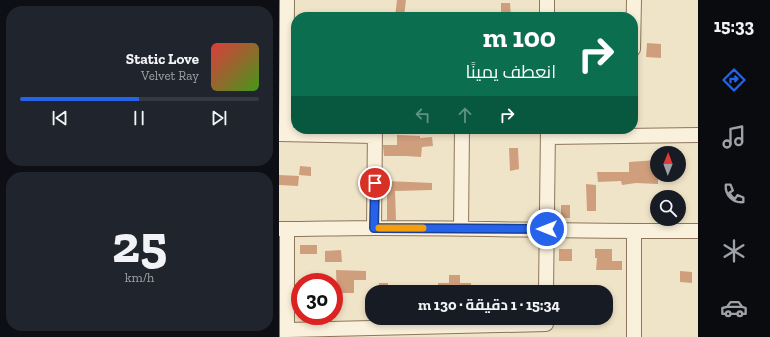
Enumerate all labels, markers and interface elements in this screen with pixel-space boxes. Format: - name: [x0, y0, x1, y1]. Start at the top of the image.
- text: 15:33: [714, 15, 754, 37]
- text: 100 m: [483, 21, 556, 54]
- icon: right: [570, 28, 622, 80]
- text: Static Love: [126, 50, 199, 68]
- text: انعطف يمينًا: [465, 61, 556, 83]
- icon: directions: [720, 66, 748, 94]
- text: Velvet Ray: [141, 68, 199, 83]
- icon: left: [412, 104, 434, 126]
- icon: ahead: [454, 104, 476, 126]
- icon: right: [496, 104, 518, 126]
- icon: previous: [49, 107, 71, 129]
- icon: pause: [128, 107, 150, 129]
- icon: next: [208, 107, 230, 129]
- icon: music: [720, 123, 748, 151]
- north arrow: [650, 146, 686, 182]
- map controls: [650, 146, 686, 226]
- pin: [358, 166, 392, 200]
- icon: arrive: [364, 172, 386, 194]
- icon: phone: [720, 180, 748, 208]
- button: search: [650, 190, 686, 226]
- position arrow: [526, 208, 568, 250]
- text: 25: [112, 213, 167, 275]
- icon: climate: [720, 237, 748, 265]
- text: km/h: [125, 270, 154, 285]
- speed limit sign: 30: [291, 273, 343, 325]
- icon: car: [720, 294, 748, 322]
- text: 15:34 · 1 دقيقة · 130 m: [418, 296, 560, 314]

